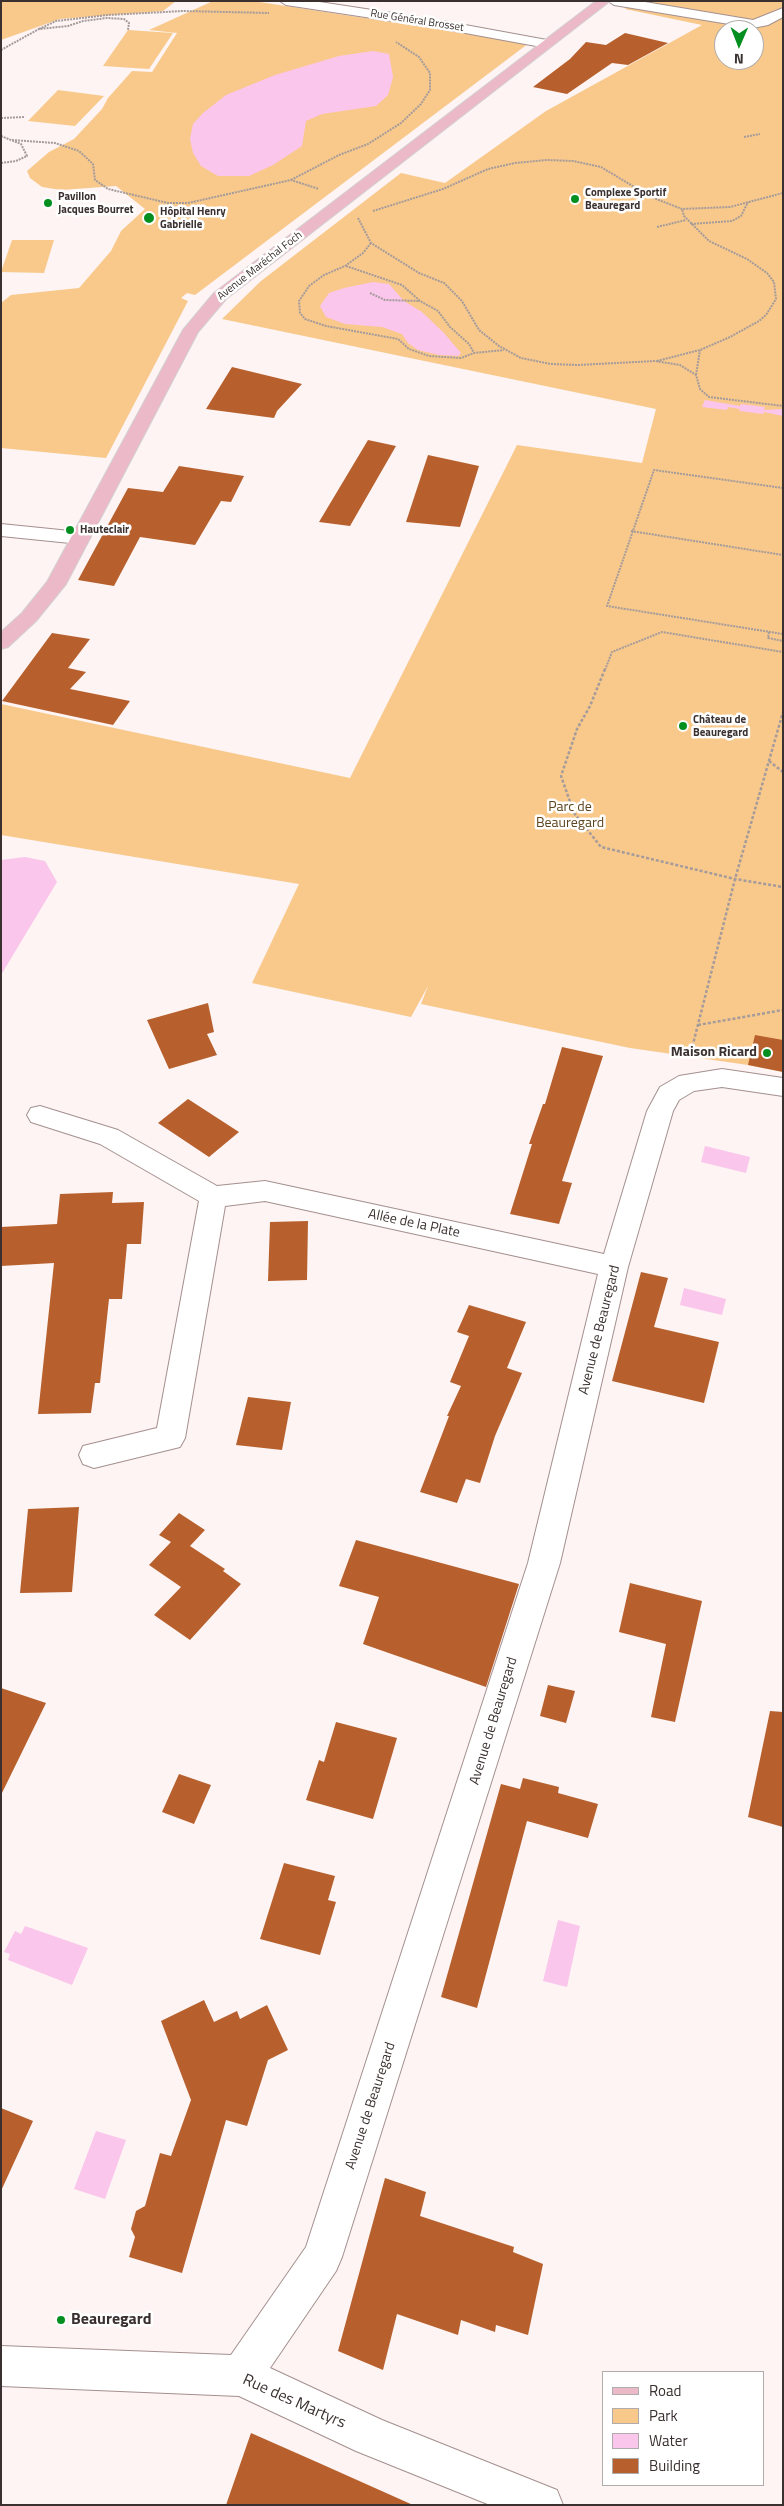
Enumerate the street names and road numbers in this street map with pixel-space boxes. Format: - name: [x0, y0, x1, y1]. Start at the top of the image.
- street label: Rue Général Brosset: [369, 7, 465, 35]
- street label: Avenue Maréchal Foch: [215, 229, 305, 303]
- street label: Allée de la Plate: [367, 1206, 461, 1242]
- street label: Avenue de Beauregard: [576, 1264, 624, 1396]
- street label: Avenue de Beauregard: [467, 1655, 521, 1787]
- street label: Avenue de Beauregard: [343, 2040, 399, 2172]
- street label: Rue des Martyrs: [240, 2371, 348, 2433]

